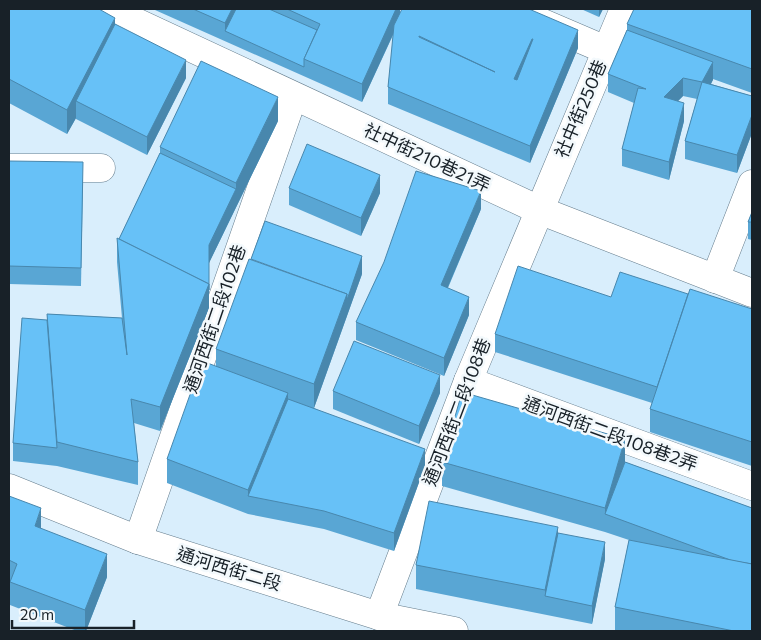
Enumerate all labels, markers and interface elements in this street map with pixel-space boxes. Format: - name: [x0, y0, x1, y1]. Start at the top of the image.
- street label: 社中街250巷: [550, 56, 611, 161]
- street label: 社中街210巷21弄: [361, 118, 494, 196]
- street label: 通河西街二段102巷: [178, 242, 250, 396]
- street label: 通河西街二段108巷: [418, 335, 494, 489]
- street label: 通河西街二段108巷2弄: [520, 391, 701, 475]
- street label: 通河西街二段: [174, 542, 284, 594]
- scale bar: [12, 598, 135, 630]
- text: 20 m: [20, 605, 54, 623]

